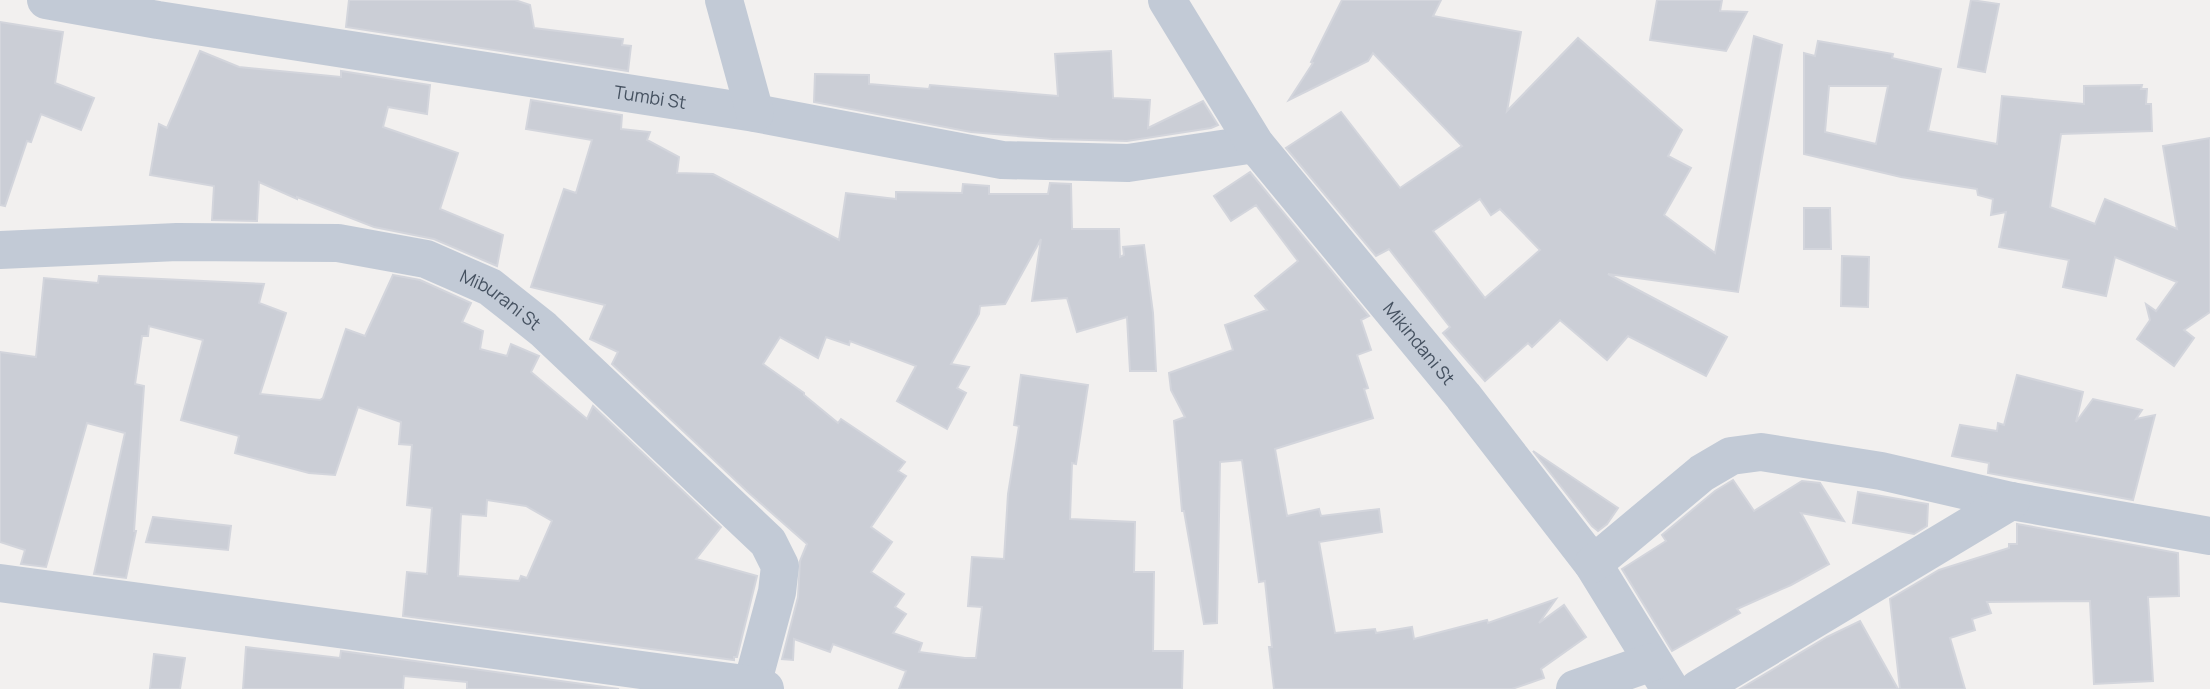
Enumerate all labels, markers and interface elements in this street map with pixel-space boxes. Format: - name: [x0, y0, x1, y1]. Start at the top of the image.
- street label: Tumbi St: [613, 79, 688, 114]
- street label: Miburani St: [456, 263, 546, 335]
- street label: Mikindani St: [1378, 297, 1461, 390]

